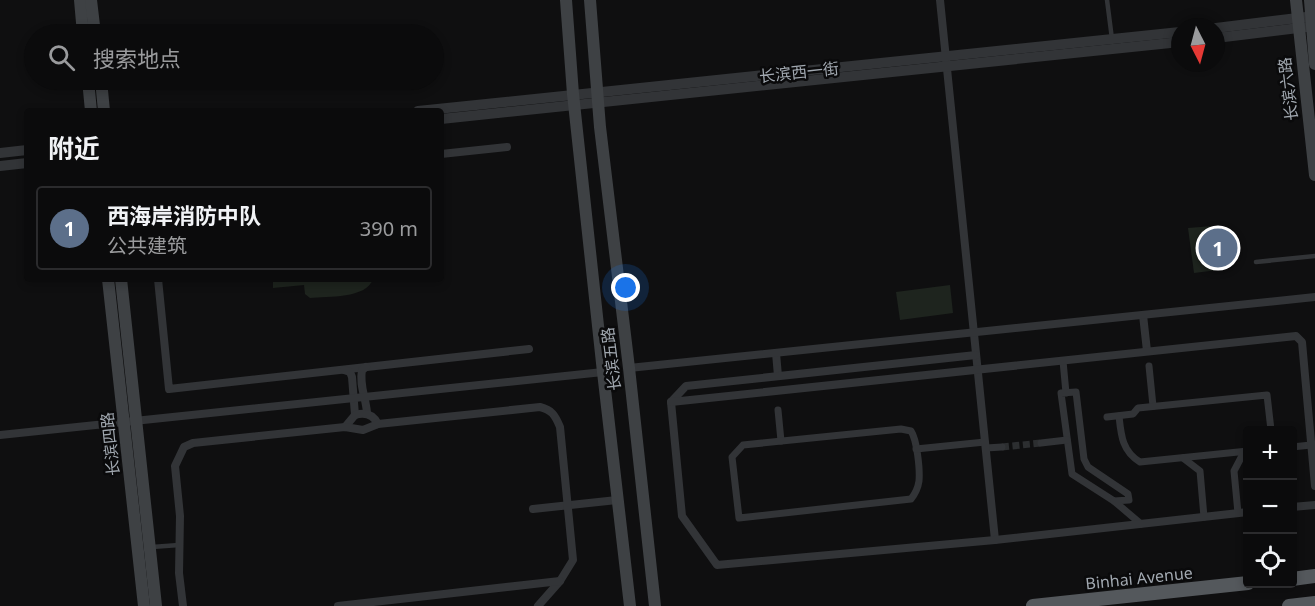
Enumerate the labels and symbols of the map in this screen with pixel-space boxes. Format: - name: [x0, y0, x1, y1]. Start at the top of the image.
- north arrow: [1171, 18, 1225, 72]
- street label: 长滨六路: [1273, 56, 1303, 122]
- street label: 长滨西一街: [758, 57, 840, 87]
- pin: 1: [1198, 226, 1238, 270]
- your location: [611, 273, 640, 302]
- street label: 长滨五路: [596, 326, 626, 392]
- street label: 长滨四路: [96, 411, 124, 477]
- street label: Binhai Avenue: [1084, 561, 1194, 595]

